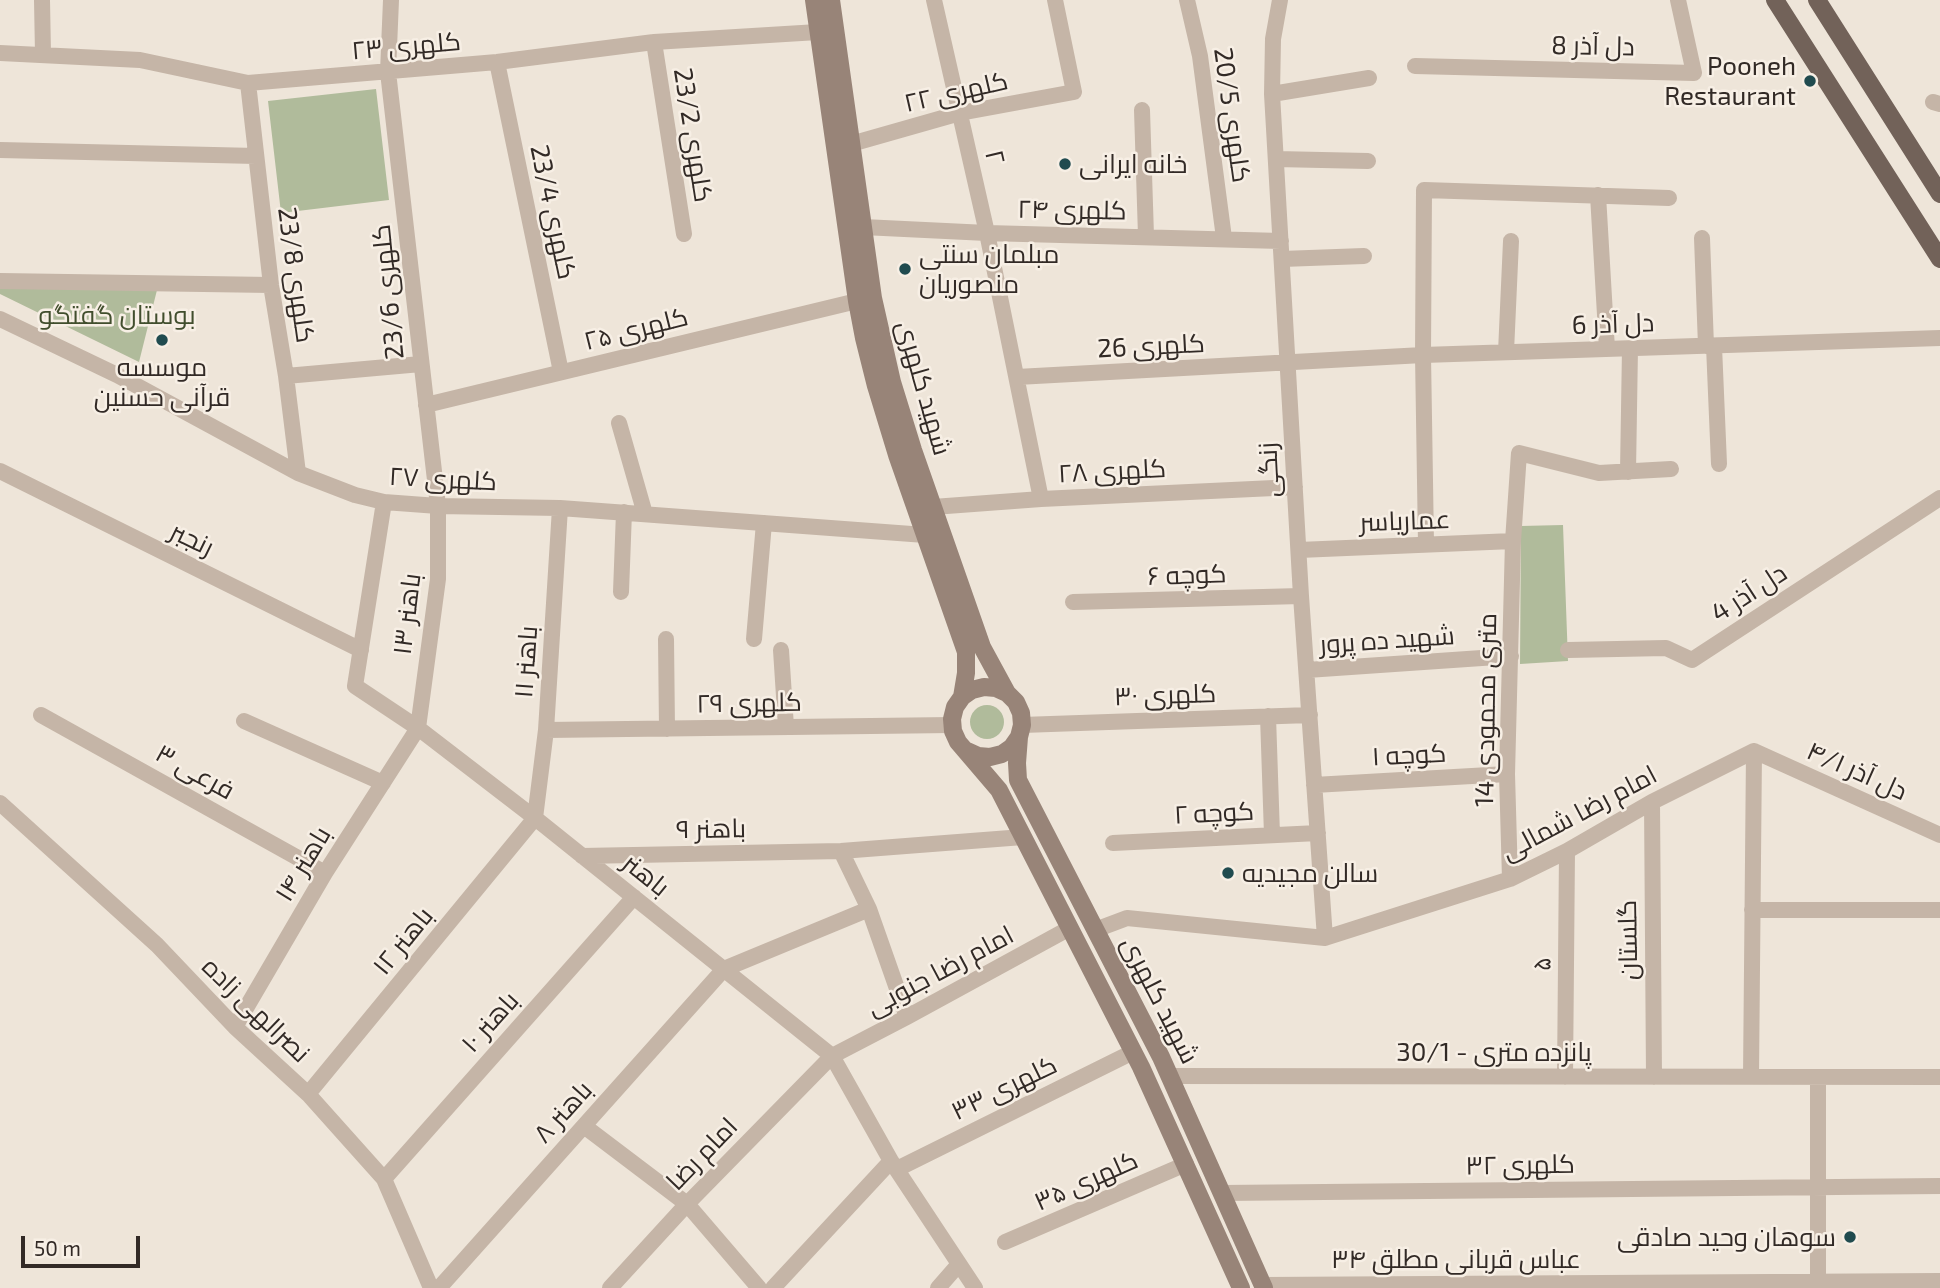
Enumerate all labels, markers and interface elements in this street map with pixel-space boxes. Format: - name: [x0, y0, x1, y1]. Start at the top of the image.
- street label: کلهری ۲۳: [350, 26, 462, 66]
- street label: دل آذر 8: [1551, 30, 1635, 62]
- street label: کلهری 20/5: [1207, 46, 1257, 184]
- place label: Pooneh Restaurant: [1664, 50, 1796, 112]
- street label: کلهری ۲۲: [901, 65, 1011, 119]
- street label: کلهری 23/2: [667, 66, 719, 204]
- marker: Pooneh Restaurant: [1802, 73, 1818, 89]
- street label: کلهری 23/4: [524, 142, 582, 282]
- street label: ۲: [978, 147, 1012, 167]
- place label: خانه ایرانی: [1079, 148, 1188, 180]
- marker: خانه ایرانی: [1057, 156, 1073, 172]
- street label: کلهری ۲۴: [1017, 193, 1127, 227]
- street label: کلهری 23/8: [271, 205, 321, 345]
- street label: کلهری 23/6: [365, 223, 411, 361]
- place label: مبلمان سنتی منصوریان: [919, 238, 1059, 300]
- marker: مبلمان سنتی منصوریان: [897, 261, 913, 277]
- park label: بوستان گفتگو: [38, 299, 196, 331]
- street label: کلهری ۲۵: [581, 301, 691, 357]
- street label: دل آذر 6: [1571, 307, 1655, 341]
- street label: شهید کلهری: [890, 317, 958, 459]
- street label: کلهری 26: [1096, 328, 1206, 364]
- marker: موسسه قرآنی حسنین: [154, 332, 170, 348]
- place label: موسسه قرآنی حسنین: [94, 351, 230, 412]
- street label: زنگی: [1252, 442, 1286, 498]
- street label: کلهری ۲۸: [1057, 453, 1167, 489]
- street label: کلهری ۲۷: [388, 461, 498, 497]
- street label: عماریاسر: [1359, 504, 1451, 538]
- street label: رنجبر: [165, 515, 219, 563]
- street label: دل آذر 4: [1705, 557, 1793, 629]
- street label: ۶ کوچه: [1147, 558, 1227, 592]
- street label: باهنر ۱۳: [387, 571, 427, 657]
- street label: 14 متری محمودی: [1469, 613, 1503, 807]
- street label: شهید ده پرور: [1318, 620, 1456, 660]
- street label: باهنر ۱۱: [508, 625, 544, 699]
- street label: کلهری ۳۰: [1113, 678, 1217, 712]
- street label: کلهری ۲۹: [696, 686, 802, 720]
- street label: دل آذر ۴/۱: [1802, 735, 1912, 807]
- street label: ۱ کوچه: [1371, 737, 1447, 773]
- street label: فرعی ۳: [150, 738, 240, 806]
- street label: امام رضا شمالی: [1496, 759, 1662, 867]
- street label: ۲ کوچه: [1173, 795, 1255, 831]
- street label: باهنر ۹: [676, 813, 746, 845]
- street label: باهنر ۱۴: [269, 821, 337, 907]
- street label: باهنر: [616, 847, 676, 903]
- place label: سالن مجیدیه: [1242, 857, 1378, 889]
- marker: سالن مجیدیه: [1220, 865, 1236, 881]
- street label: گلستان: [1612, 899, 1644, 981]
- street label: باهنر ۱۲: [366, 901, 440, 981]
- street label: امام رضا جنوبی: [861, 919, 1019, 1023]
- street label: شهید کلهری: [1115, 931, 1205, 1069]
- street label: نصرالهی زاده: [196, 951, 316, 1069]
- street label: ۵: [1526, 957, 1558, 971]
- street label: باهنر ۱۰: [455, 985, 525, 1059]
- street label: 30/1 - پانزده متری: [1396, 1036, 1592, 1068]
- street label: کلهری ۳۳: [946, 1049, 1062, 1127]
- street label: باهنر ۸: [527, 1075, 599, 1149]
- street label: امام رضا: [660, 1111, 744, 1197]
- street label: کلهری ۳۵: [1029, 1144, 1143, 1218]
- street label: کلهری ۳۲: [1465, 1148, 1575, 1182]
- place label: سوهان وحید صادقی: [1617, 1221, 1836, 1253]
- scale bar: [24, 1222, 144, 1266]
- marker: سوهان وحید صادقی: [1842, 1229, 1858, 1245]
- text: 50 m: [34, 1235, 81, 1260]
- street label: عباس قربانی مطلق ۳۴: [1331, 1243, 1581, 1275]

